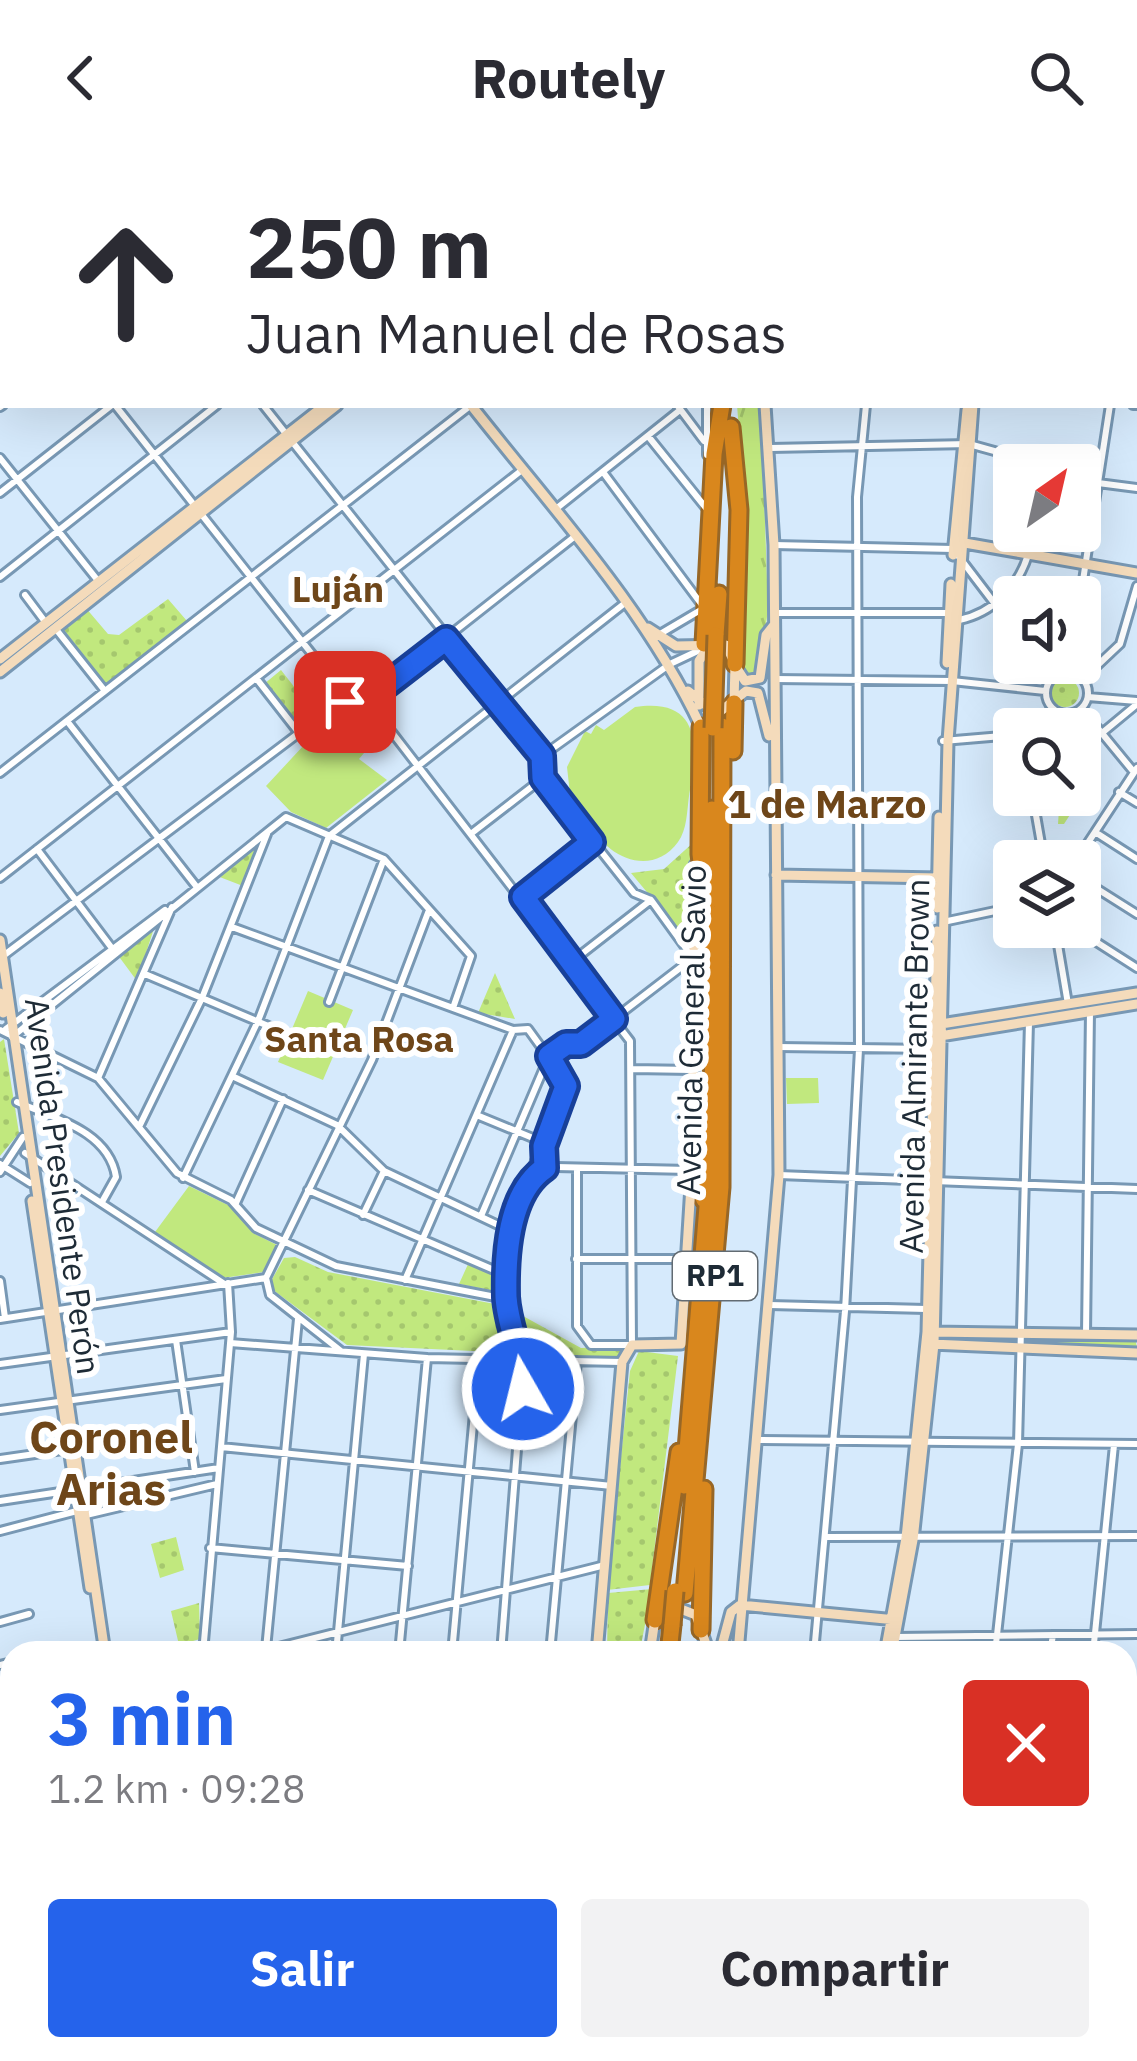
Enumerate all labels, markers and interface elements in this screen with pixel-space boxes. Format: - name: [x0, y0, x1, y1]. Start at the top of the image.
- text: Routely: [472, 43, 665, 113]
- icon: back: [48, 45, 114, 111]
- icon: search: [1023, 45, 1089, 111]
- text: 250 m: [246, 192, 492, 301]
- icon: ahead: [48, 204, 204, 360]
- text: Juan Manuel de Rosas: [246, 298, 787, 368]
- north arrow: [993, 444, 1101, 552]
- map controls: [993, 444, 1101, 948]
- district label: Luján: [292, 565, 384, 612]
- button: sound: [993, 576, 1101, 684]
- pin: [294, 651, 396, 753]
- icon: arrive: [312, 669, 378, 735]
- button: search: [993, 708, 1101, 816]
- district label: 1 de Marzo: [727, 778, 927, 829]
- button: layers: [993, 840, 1101, 948]
- street label: Avenida General Savio: [666, 865, 715, 1195]
- street label: Avenida Almirante Brown: [889, 878, 938, 1254]
- street label: Avenida Presidente Perón: [16, 995, 111, 1377]
- district label: Santa Rosa: [264, 1015, 454, 1062]
- road number: RP1: [673, 1252, 757, 1300]
- position arrow: [460, 1326, 586, 1452]
- district label: Coronel Arias: [29, 1407, 193, 1517]
- text: 3 min: [48, 1671, 236, 1765]
- button: close: [963, 1680, 1089, 1806]
- text: 1.2 km · 09:28: [48, 1763, 305, 1814]
- button: Salir: [48, 1899, 557, 2037]
- button: Compartir: [581, 1899, 1089, 2037]

